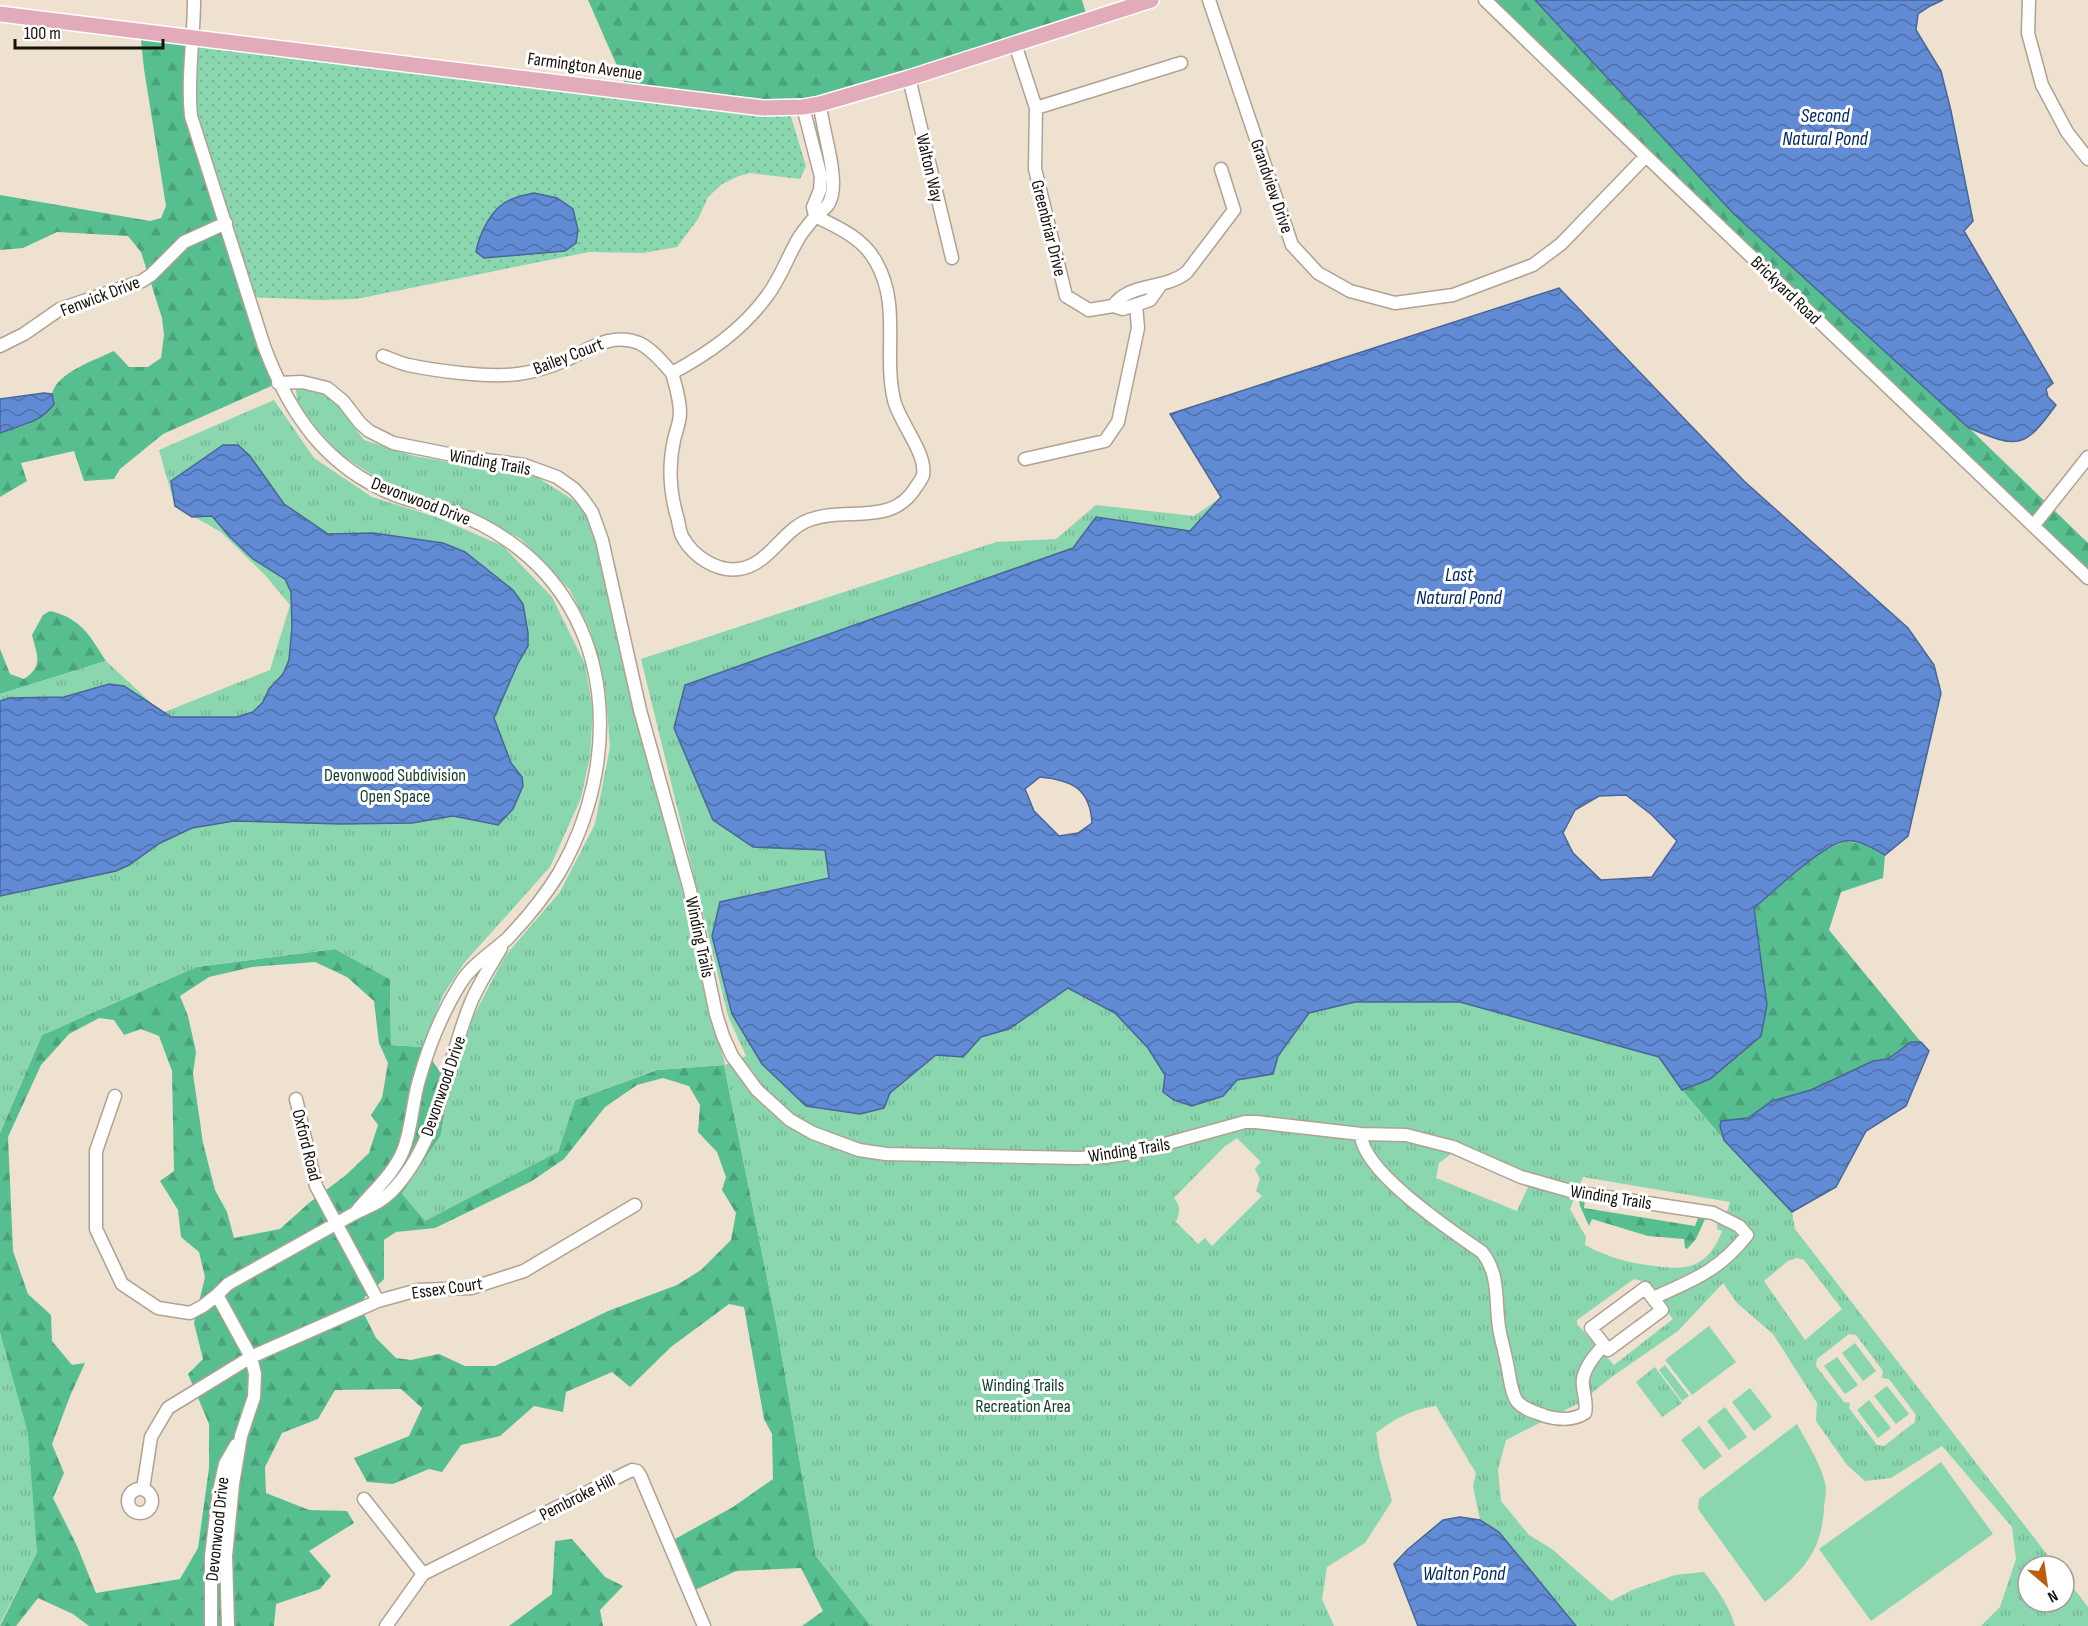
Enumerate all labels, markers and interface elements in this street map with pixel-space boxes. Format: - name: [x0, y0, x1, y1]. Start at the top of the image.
- scale bar: [15, 12, 164, 50]
- text: 100 m: [24, 23, 61, 44]
- street label: Farmington Avenue: [526, 48, 644, 85]
- water label: Second Natural Pond: [1782, 104, 1869, 151]
- street label: Walton Way: [911, 132, 948, 205]
- street label: Grandview Drive: [1246, 136, 1297, 236]
- street label: Greenbriar Drive: [1026, 178, 1071, 278]
- street label: Brickyard Road: [1746, 252, 1825, 329]
- street label: Fenwick Drive: [58, 272, 143, 321]
- street label: Bailey Court: [530, 333, 607, 379]
- street label: Winding Trails: [448, 445, 532, 480]
- street label: Devonwood Drive: [368, 473, 473, 530]
- water label: Last Natural Pond: [1416, 563, 1503, 610]
- park label: Devonwood Subdivision Open Space: [324, 765, 466, 807]
- street label: Winding Trails: [681, 895, 718, 980]
- street label: Devonwood Drive: [416, 1033, 470, 1139]
- street label: Oxford Road: [287, 1107, 326, 1183]
- street label: Winding Trails: [1087, 1134, 1171, 1167]
- street label: Winding Trails: [1569, 1181, 1653, 1214]
- street label: Essex Court: [410, 1273, 484, 1304]
- park label: Winding Trails Recreation Area: [975, 1375, 1071, 1417]
- street label: Pembroke Hill: [536, 1469, 619, 1525]
- street label: Devonwood Drive: [202, 1476, 233, 1582]
- north arrow: [2016, 1554, 2076, 1614]
- water label: Walton Pond: [1423, 1562, 1506, 1586]
- text: N: [2044, 1585, 2061, 1606]

